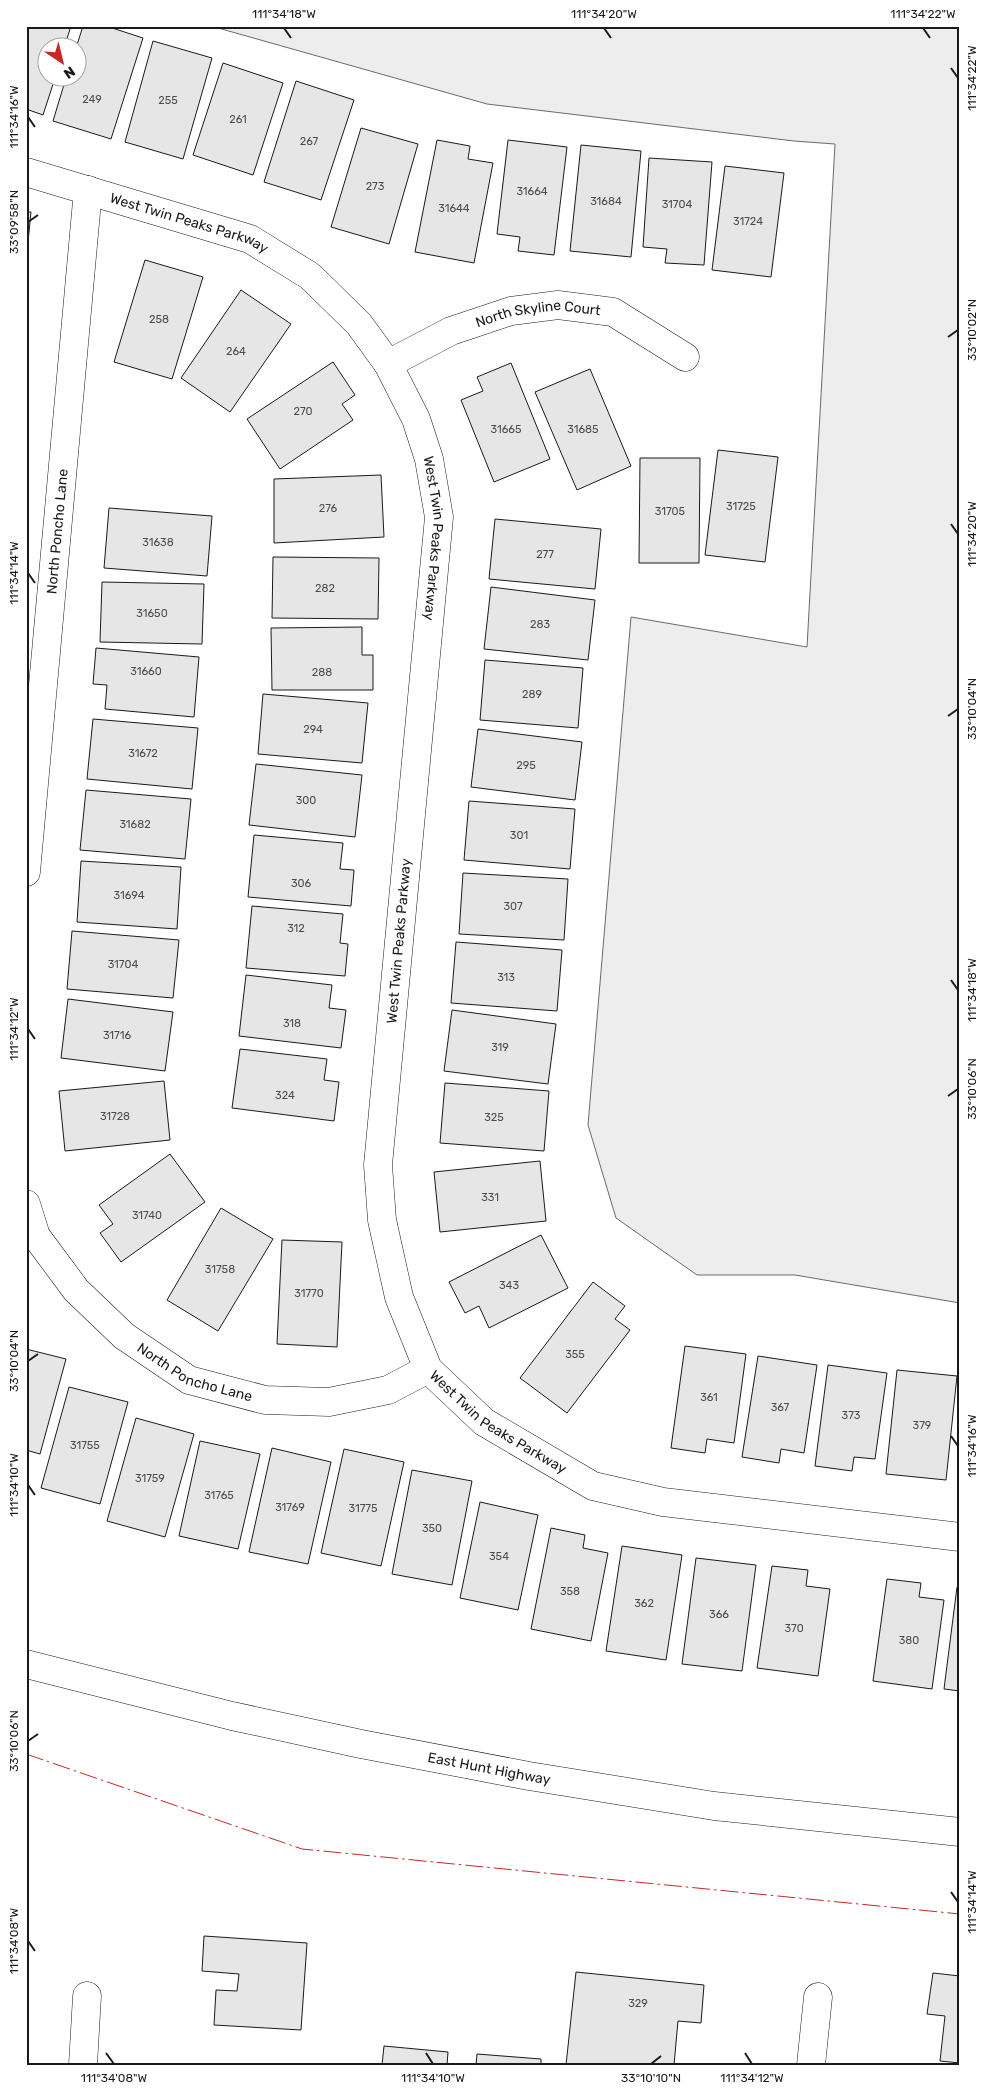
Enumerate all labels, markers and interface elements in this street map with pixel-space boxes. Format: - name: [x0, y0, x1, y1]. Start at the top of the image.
- text: 111°34'18"W: [252, 7, 316, 21]
- text: 111°34'20"W: [571, 7, 637, 21]
- text: 111°34'22"W: [890, 7, 956, 21]
- north arrow: [38, 38, 88, 88]
- text: 111°34'22"W: [965, 45, 979, 111]
- text: N: [60, 62, 78, 82]
- text: 111°34'16"W: [7, 85, 21, 149]
- house number: 249: [82, 93, 102, 106]
- house number: 255: [158, 94, 178, 107]
- house number: 261: [229, 113, 247, 126]
- house number: 267: [300, 135, 319, 148]
- house number: 273: [366, 180, 385, 193]
- house number: 31664: [516, 185, 548, 198]
- street label: West Twin Peaks Parkway: [108, 189, 272, 257]
- text: 33°09'58"N: [7, 190, 21, 254]
- house number: 31684: [590, 195, 622, 208]
- house number: 31704: [662, 198, 692, 211]
- house number: 31644: [438, 202, 470, 215]
- house number: 31724: [733, 215, 763, 228]
- street label: North Skyline Court: [473, 296, 602, 331]
- text: 33°10'02"N: [965, 299, 979, 361]
- house number: 258: [149, 313, 169, 326]
- house number: 264: [226, 345, 246, 358]
- house number: 270: [293, 405, 313, 418]
- house number: 31665: [491, 423, 522, 436]
- house number: 31685: [567, 423, 599, 436]
- street label: West Twin Peaks Parkway: [420, 455, 448, 622]
- street label: North Poncho Lane: [43, 468, 71, 595]
- house number: 31725: [726, 500, 756, 513]
- text: 111°34'20"W: [965, 501, 979, 567]
- house number: 276: [319, 502, 338, 515]
- house number: 31705: [655, 505, 686, 518]
- house number: 31638: [142, 536, 174, 549]
- text: 111°34'14"W: [7, 541, 21, 605]
- house number: 277: [536, 548, 554, 561]
- house number: 282: [315, 582, 335, 595]
- house number: 31650: [136, 607, 168, 620]
- house number: 283: [530, 618, 550, 631]
- house number: 31660: [130, 665, 162, 678]
- house number: 288: [312, 666, 332, 679]
- text: 33°10'04"N: [965, 678, 979, 740]
- house number: 289: [522, 688, 542, 701]
- house number: 294: [303, 723, 323, 736]
- house number: 31672: [128, 747, 158, 760]
- house number: 295: [516, 759, 536, 772]
- house number: 300: [296, 794, 316, 807]
- house number: 31682: [119, 818, 151, 831]
- house number: 301: [510, 829, 528, 842]
- street label: West Twin Peaks Parkway: [383, 857, 415, 1024]
- house number: 306: [291, 877, 311, 890]
- house number: 31694: [114, 889, 145, 902]
- house number: 307: [503, 900, 523, 913]
- house number: 312: [287, 922, 305, 935]
- house number: 31704: [108, 958, 138, 971]
- text: 111°34'18"W: [965, 958, 979, 1022]
- house number: 313: [497, 971, 515, 984]
- text: 111°34'12"W: [7, 997, 21, 1061]
- house number: 318: [283, 1017, 301, 1030]
- house number: 31716: [103, 1029, 131, 1042]
- house number: 319: [491, 1041, 509, 1054]
- text: 33°10'06"N: [965, 1058, 979, 1120]
- house number: 324: [275, 1089, 295, 1102]
- house number: 31728: [100, 1110, 130, 1123]
- house number: 325: [484, 1111, 504, 1124]
- house number: 331: [481, 1191, 499, 1204]
- house number: 31740: [132, 1209, 162, 1222]
- house number: 31758: [205, 1263, 235, 1276]
- house number: 343: [499, 1279, 519, 1292]
- house number: 31770: [294, 1287, 324, 1300]
- text: 33°10'04"N: [7, 1330, 21, 1392]
- street label: North Poncho Lane: [134, 1339, 254, 1405]
- house number: 355: [565, 1348, 585, 1361]
- street label: West Twin Peaks Parkway: [426, 1367, 570, 1477]
- house number: 361: [700, 1391, 718, 1404]
- house number: 367: [771, 1401, 790, 1414]
- house number: 373: [842, 1409, 861, 1422]
- text: 111°34'16"W: [965, 1414, 979, 1478]
- house number: 379: [913, 1419, 931, 1432]
- house number: 31755: [70, 1439, 100, 1452]
- text: 111°34'10"W: [7, 1453, 21, 1517]
- house number: 31759: [135, 1472, 165, 1485]
- house number: 31765: [204, 1489, 234, 1502]
- house number: 31769: [275, 1501, 305, 1514]
- house number: 31775: [349, 1502, 378, 1515]
- house number: 350: [422, 1522, 442, 1535]
- house number: 354: [489, 1550, 509, 1563]
- house number: 358: [560, 1585, 580, 1598]
- house number: 362: [634, 1597, 654, 1610]
- house number: 366: [709, 1608, 729, 1621]
- house number: 370: [784, 1622, 804, 1635]
- house number: 380: [899, 1634, 919, 1647]
- text: 33°10'06"N: [7, 1710, 21, 1772]
- street label: East Hunt Highway: [426, 1748, 552, 1788]
- text: 111°34'14"W: [965, 1870, 979, 1934]
- text: 111°34'08"W: [7, 1907, 21, 1974]
- house number: 329: [628, 1997, 648, 2010]
- text: 111°34'08"W: [81, 2071, 148, 2085]
- text: 111°34'10"W: [401, 2071, 465, 2085]
- text: 33°10'10"N: [621, 2071, 681, 2085]
- text: 111°34'12"W: [720, 2071, 784, 2085]

